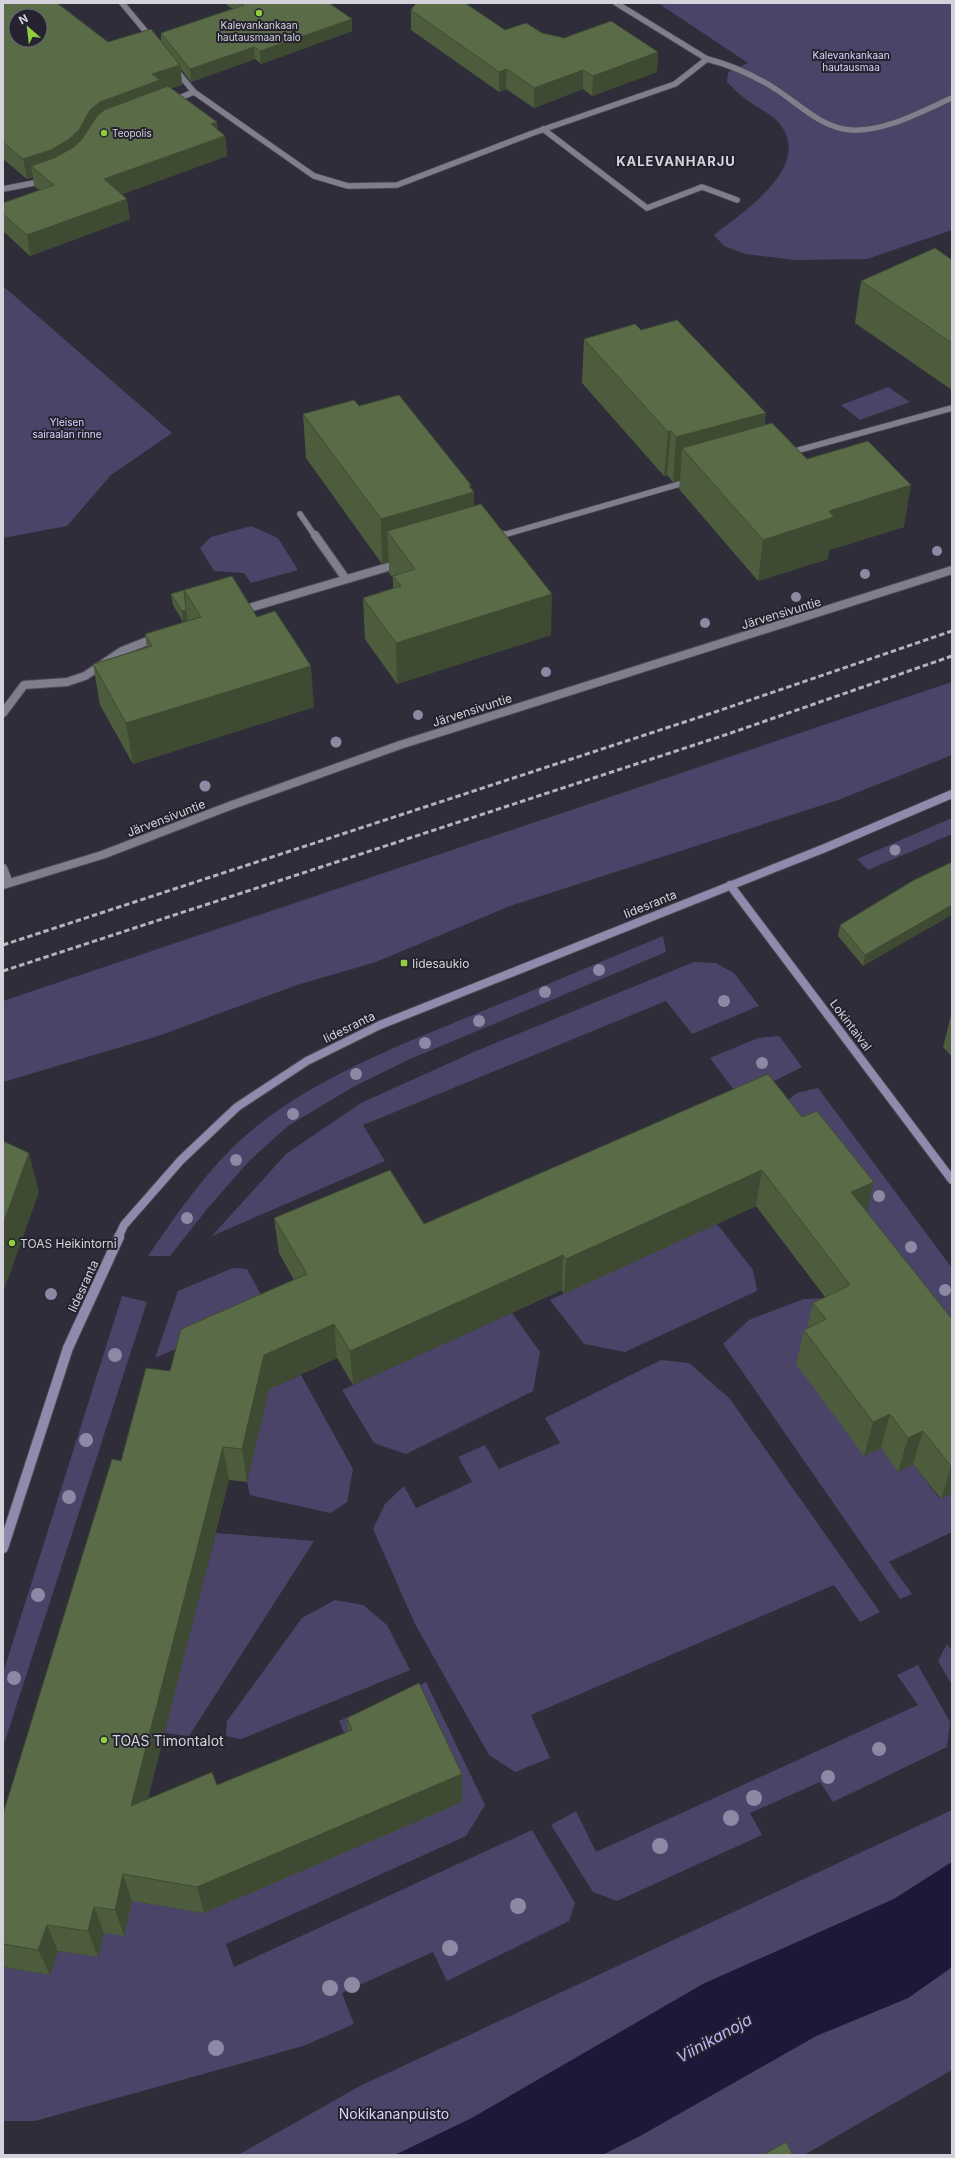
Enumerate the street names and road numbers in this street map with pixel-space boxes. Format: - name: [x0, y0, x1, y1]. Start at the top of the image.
- street label: Järvensivuntie: [739, 594, 823, 632]
- street label: Järvensivuntie: [430, 690, 514, 730]
- street label: Järvensivuntie: [125, 796, 207, 840]
- street label: Iidesranta: [621, 887, 679, 921]
- street label: Lokintaival: [827, 996, 875, 1054]
- street label: Iidesranta: [321, 1008, 377, 1046]
- street label: Iidesranta: [64, 1258, 102, 1314]

